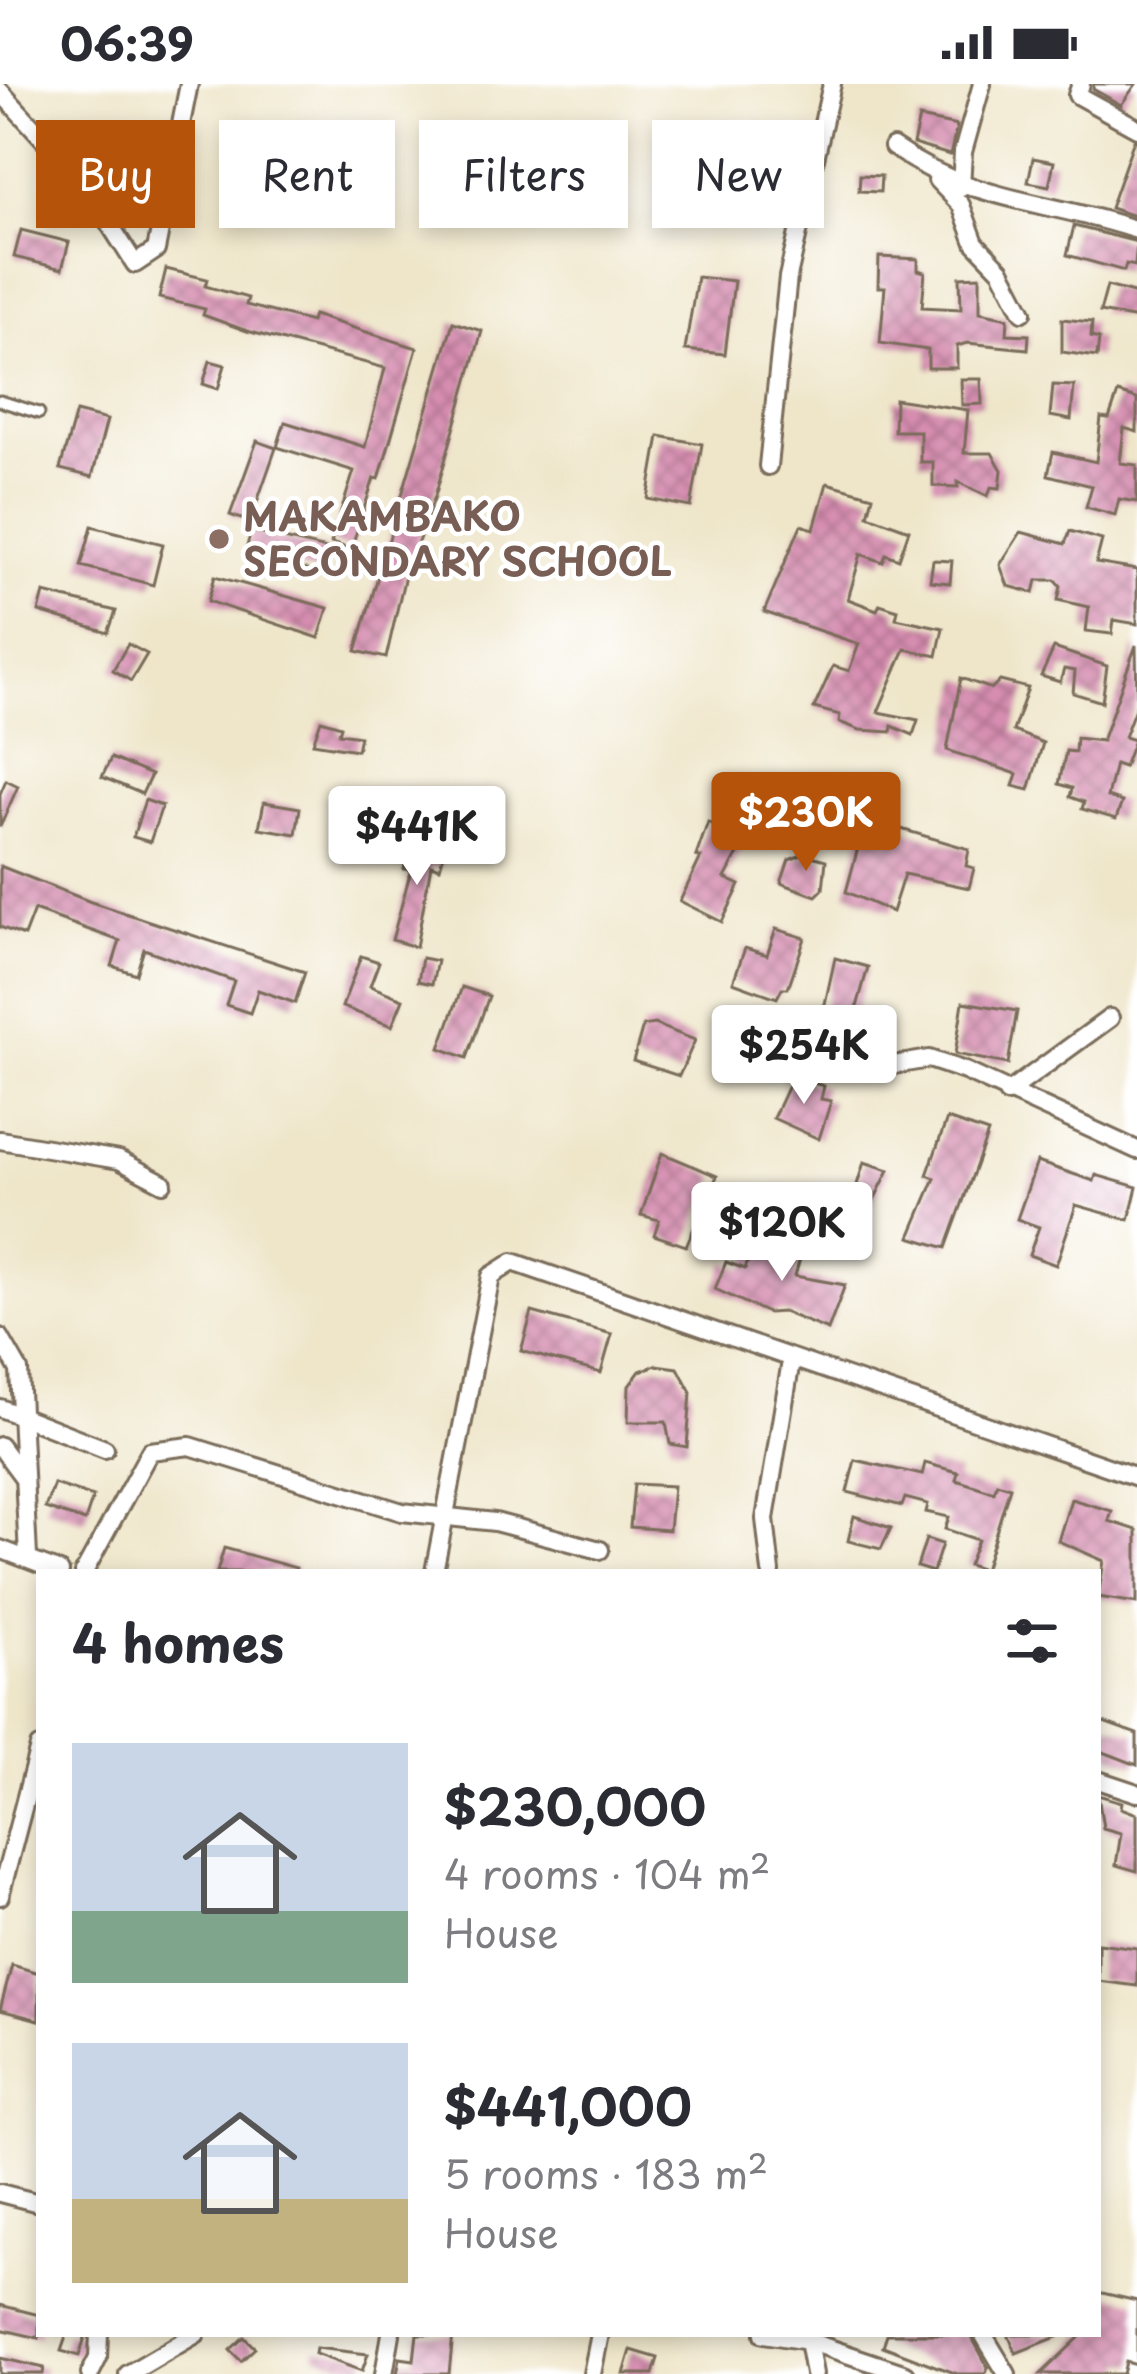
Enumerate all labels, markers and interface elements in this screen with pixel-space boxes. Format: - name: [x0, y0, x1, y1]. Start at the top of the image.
- text: 06:39: [60, 8, 194, 76]
- chip: Buy: [36, 120, 195, 228]
- chip: Rent: [219, 120, 395, 228]
- chip: Filters: [419, 120, 628, 228]
- chip: New: [652, 120, 824, 228]
- place label: MAKAMBAKO SECONDARY SCHOOL: [243, 485, 672, 589]
- marker: MAKAMBAKO SECONDARY SCHOOL: [206, 526, 232, 552]
- pin: $230K: [722, 772, 890, 874]
- text: $230K: [738, 781, 874, 840]
- pin: $441K: [333, 786, 501, 888]
- text: $441K: [355, 795, 479, 854]
- pin: $254K: [720, 1005, 888, 1107]
- text: $254K: [739, 1014, 869, 1073]
- pin: $120K: [698, 1182, 866, 1284]
- text: $120K: [718, 1191, 846, 1250]
- text: 4 homes: [72, 1603, 284, 1680]
- icon: filters: [999, 1608, 1065, 1674]
- text: $230,000: [444, 1766, 706, 1843]
- icon: home: [168, 1791, 312, 1935]
- text: 4 rooms · 104 m²: [444, 1843, 770, 1902]
- text: House: [444, 1902, 558, 1961]
- text: $441,000: [444, 2066, 692, 2143]
- icon: home: [168, 2091, 312, 2235]
- text: 5 rooms · 183 m²: [444, 2143, 768, 2202]
- text: House: [444, 2202, 558, 2261]

